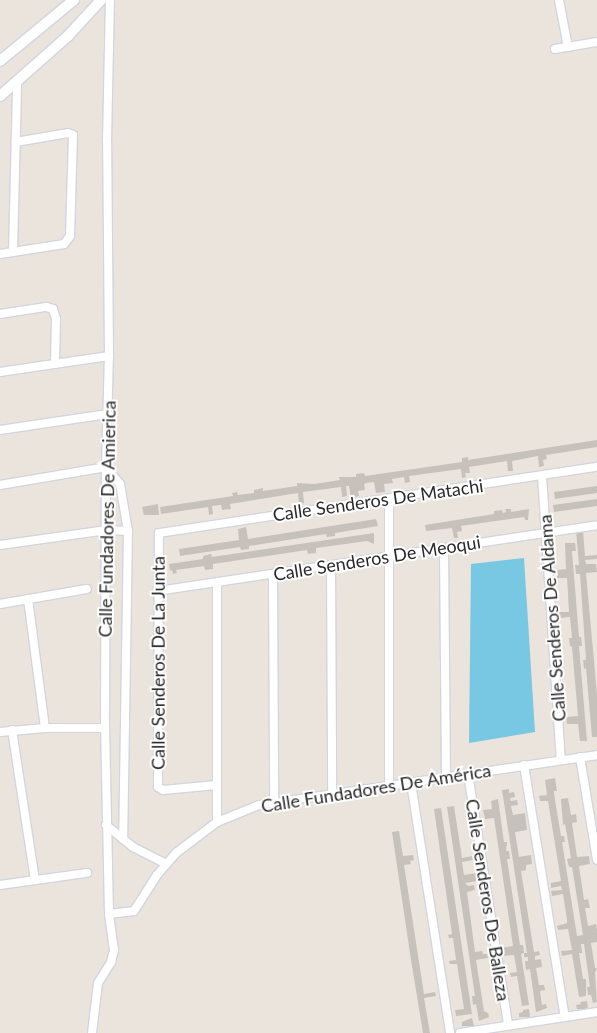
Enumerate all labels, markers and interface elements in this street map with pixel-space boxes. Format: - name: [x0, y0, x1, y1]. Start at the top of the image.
- street label: Calle Fundadores De Amierica: [94, 400, 120, 638]
- street label: Calle Senderos De Matachi: [271, 475, 485, 525]
- street label: Calle Senderos De Aldama: [534, 513, 570, 723]
- street label: Calle Senderos De Meoqui: [272, 531, 482, 585]
- street label: Calle Senderos De La Junta: [147, 556, 169, 770]
- street label: Calle Fundadores De América: [259, 759, 493, 817]
- street label: Calle Senderos De Balleza: [461, 797, 515, 1003]

